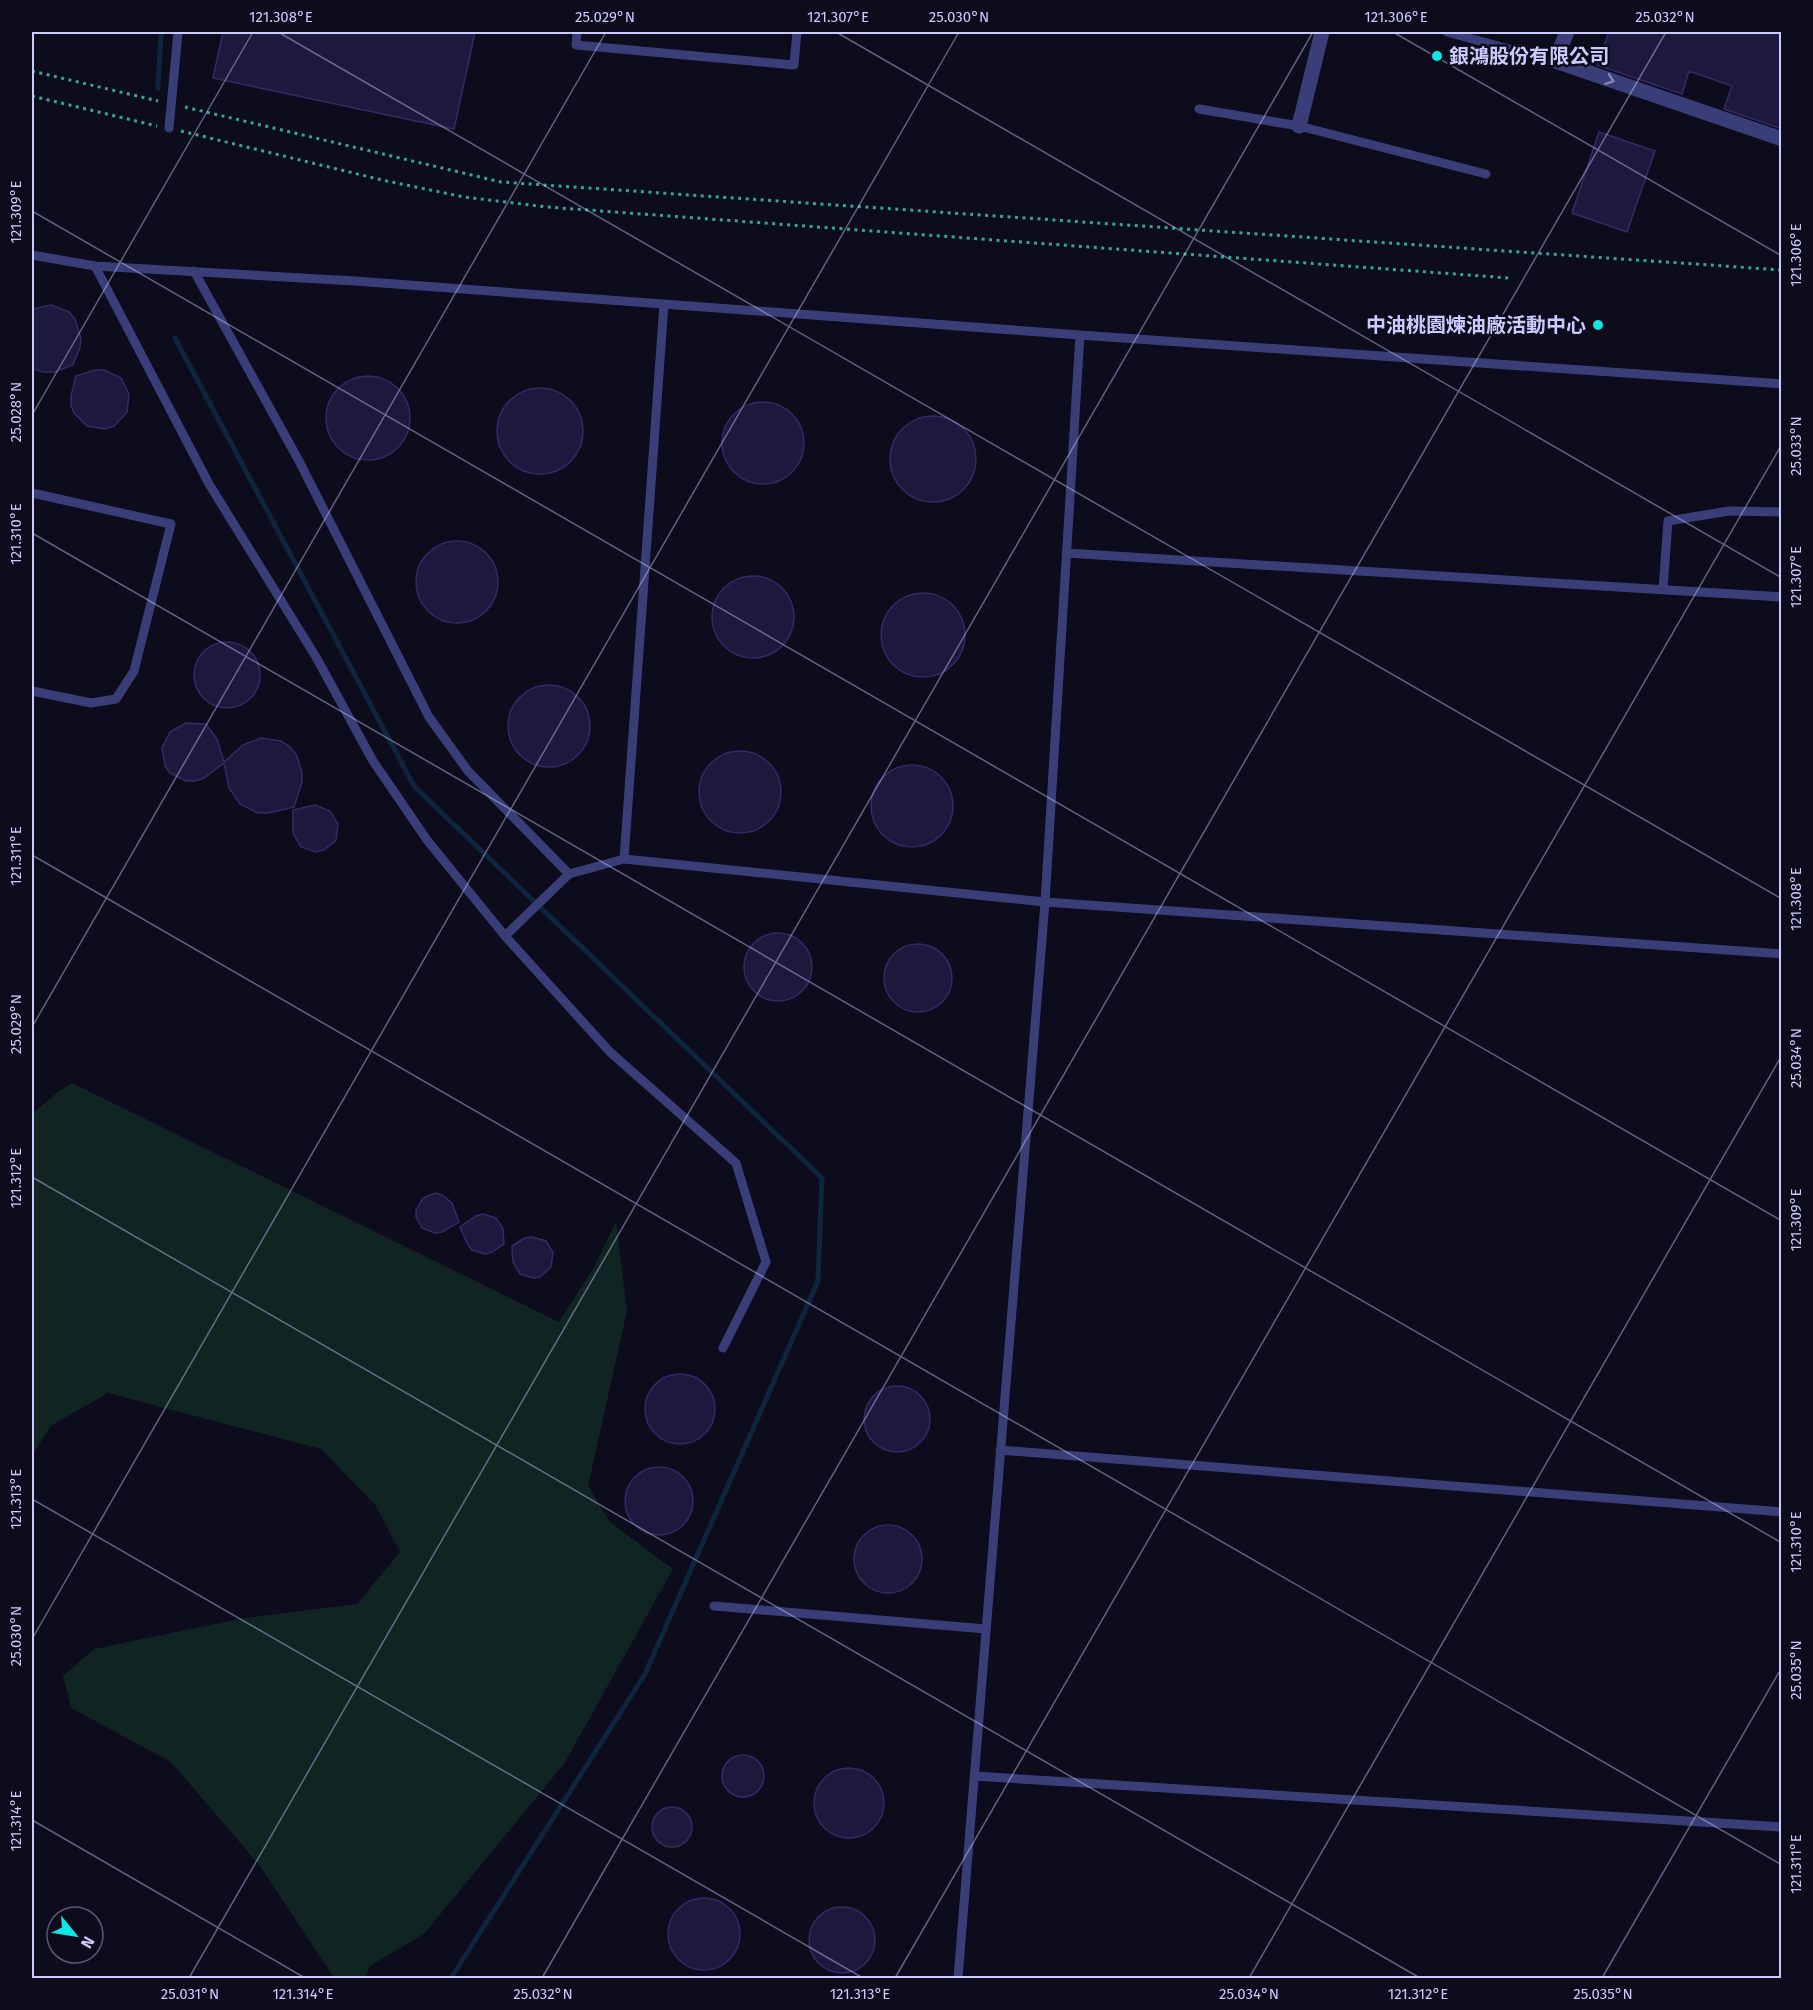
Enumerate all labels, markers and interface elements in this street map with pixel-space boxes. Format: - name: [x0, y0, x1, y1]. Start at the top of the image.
- text: 121.308°E: [249, 8, 313, 26]
- text: 25.029°N: [575, 8, 635, 26]
- text: 121.307°E: [807, 8, 869, 26]
- text: 25.030°N: [929, 8, 989, 26]
- text: 121.306°E: [1364, 8, 1428, 26]
- text: 25.032°N: [1635, 8, 1695, 26]
- place label: 銀鴻股份有限公司: [1449, 44, 1609, 68]
- marker: 銀鴻股份有限公司: [1430, 49, 1444, 63]
- one-way arrow: [1604, 73, 1615, 86]
- text: 121.309°E: [7, 180, 25, 244]
- text: 121.306°E: [1787, 223, 1805, 287]
- place label: 中油桃園煉油廠活動中心: [1366, 313, 1586, 337]
- marker: 中油桃園煉油廠活動中心: [1591, 318, 1605, 332]
- text: 25.028°N: [7, 382, 25, 442]
- text: 25.033°N: [1787, 416, 1805, 476]
- text: 121.310°E: [7, 503, 25, 565]
- text: 121.307°E: [1787, 546, 1805, 608]
- text: 121.311°E: [7, 826, 25, 886]
- text: 121.308°E: [1787, 867, 1805, 931]
- text: 25.029°N: [7, 994, 25, 1054]
- text: 25.034°N: [1787, 1028, 1805, 1088]
- text: 121.312°E: [7, 1148, 25, 1208]
- text: 121.309°E: [1787, 1188, 1805, 1252]
- text: 121.313°E: [7, 1469, 25, 1529]
- text: 121.310°E: [1787, 1511, 1805, 1573]
- text: 25.030°N: [7, 1606, 25, 1666]
- text: 25.035°N: [1787, 1640, 1805, 1700]
- text: 121.314°E: [7, 1790, 25, 1852]
- text: 121.311°E: [1787, 1834, 1805, 1894]
- north arrow: [45, 1905, 105, 1965]
- text: N: [77, 1933, 98, 1952]
- text: 25.031°N: [161, 1985, 219, 2003]
- text: 121.314°E: [272, 1985, 334, 2003]
- text: 25.032°N: [513, 1985, 573, 2003]
- text: 121.313°E: [830, 1985, 890, 2003]
- text: 25.034°N: [1219, 1985, 1279, 2003]
- text: 121.312°E: [1388, 1985, 1448, 2003]
- text: 25.035°N: [1573, 1985, 1633, 2003]

